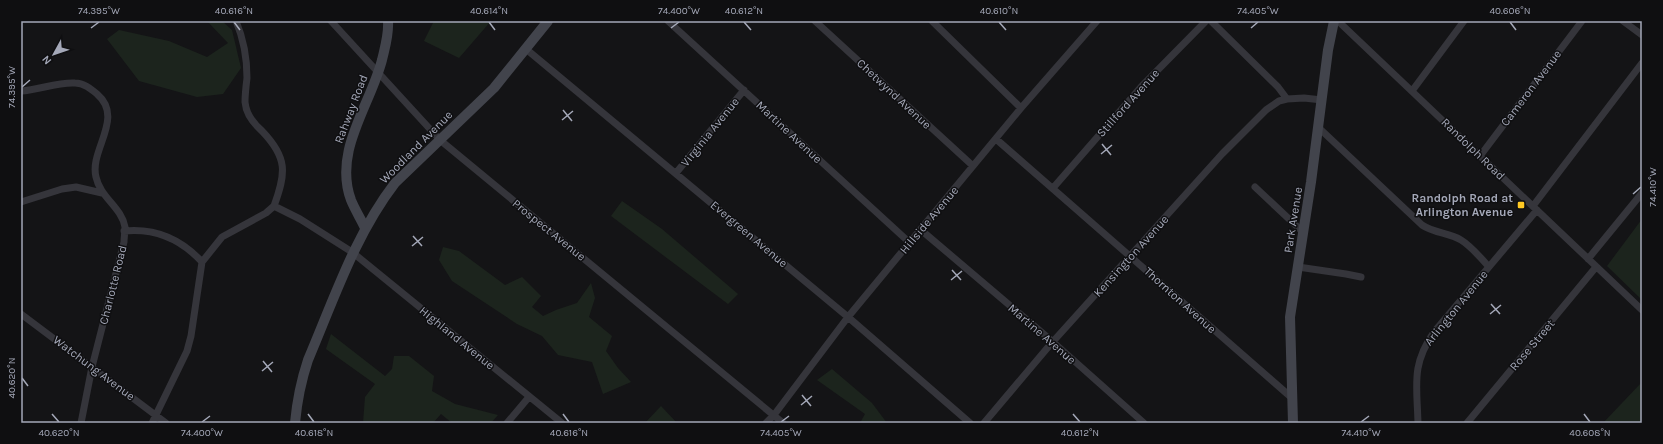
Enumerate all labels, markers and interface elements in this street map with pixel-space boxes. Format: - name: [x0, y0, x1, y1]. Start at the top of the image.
- text: 74.395°W: [78, 5, 120, 17]
- text: 40.616°N: [215, 5, 253, 17]
- text: 40.614°N: [470, 5, 508, 17]
- text: 74.400°W: [658, 5, 700, 17]
- text: 40.612°N: [725, 5, 763, 17]
- text: 40.610°N: [980, 5, 1018, 17]
- text: 74.405°W: [1237, 5, 1279, 17]
- text: 40.606°N: [1490, 5, 1530, 17]
- north arrow: [34, 34, 74, 74]
- street label: Cameron Avenue: [1498, 47, 1564, 129]
- text: N: [39, 53, 54, 67]
- street label: Chetwynd Avenue: [854, 56, 934, 132]
- text: 74.395°W: [6, 66, 18, 108]
- street label: Stillford Avenue: [1094, 66, 1162, 140]
- street label: Rahway Road: [331, 73, 371, 145]
- street label: Virginia Avenue: [678, 95, 742, 169]
- street label: Martine Avenue: [753, 98, 825, 166]
- street label: Woodland Avenue: [377, 108, 455, 186]
- street label: Randolph Road: [1438, 115, 1508, 183]
- text: 74.410°W: [1647, 167, 1659, 207]
- street label: Hillside Avenue: [897, 183, 961, 257]
- street label: Park Avenue: [1281, 186, 1305, 254]
- place label: Randolph Road at Arlington Avenue: [1411, 191, 1513, 219]
- street label: Prospect Avenue: [510, 196, 588, 264]
- street label: Evergreen Avenue: [708, 198, 790, 270]
- marker: Randolph Road at Arlington Avenue: [1516, 200, 1526, 210]
- street label: Kensington Avenue: [1091, 212, 1171, 300]
- street label: Charlotte Road: [96, 244, 130, 326]
- street label: Thornton Avenue: [1141, 264, 1219, 336]
- street label: Arlington Avenue: [1421, 268, 1491, 348]
- street label: Martine Avenue: [1005, 301, 1079, 367]
- street label: Highland Avenue: [417, 304, 497, 372]
- street label: Rose Street: [1507, 316, 1558, 373]
- street label: Watchung Avenue: [50, 333, 138, 403]
- text: 40.620°N: [6, 357, 18, 399]
- text: 40.620°N: [38, 427, 80, 439]
- text: 74.400°W: [181, 427, 223, 439]
- text: 40.618°N: [295, 427, 333, 439]
- text: 40.616°N: [550, 427, 588, 439]
- text: 74.405°W: [760, 427, 802, 439]
- text: 40.612°N: [1061, 427, 1099, 439]
- text: 74.410°W: [1341, 427, 1381, 439]
- text: 40.608°N: [1569, 427, 1611, 439]

